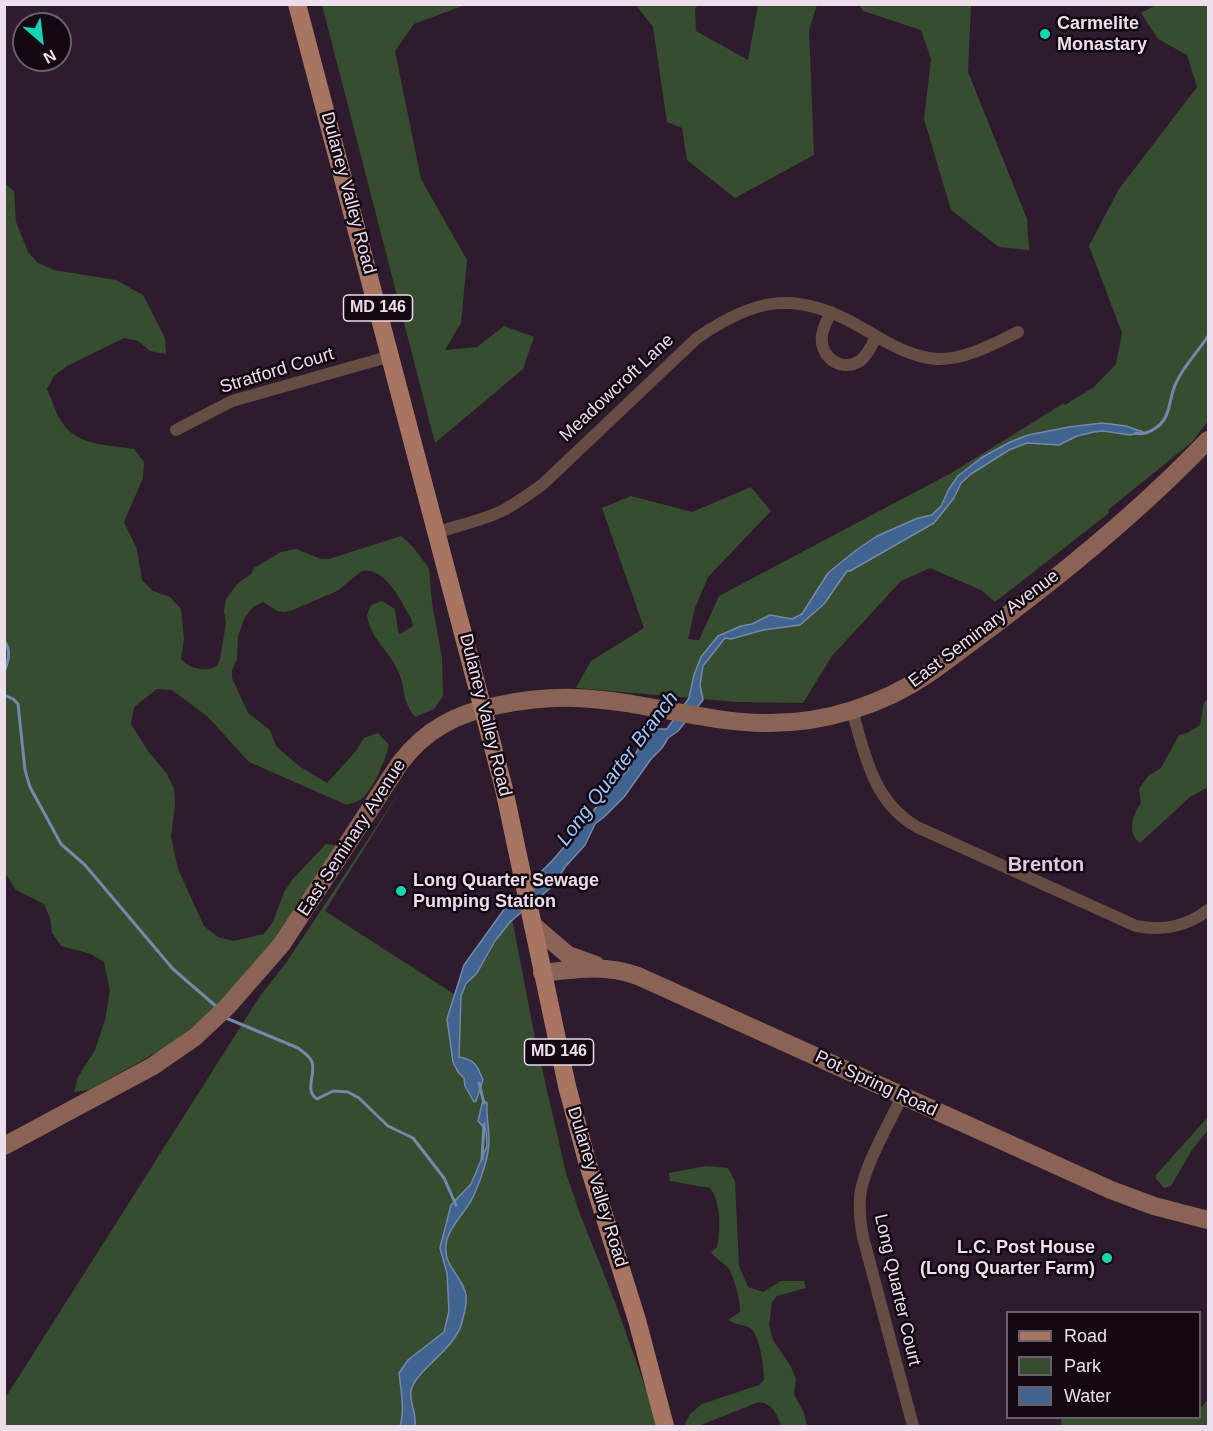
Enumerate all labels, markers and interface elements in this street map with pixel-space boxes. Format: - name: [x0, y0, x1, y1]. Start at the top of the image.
- north arrow: [12, 12, 72, 72]
- place label: Carmelite Monastary: [1057, 13, 1147, 56]
- marker: Carmelite Monastary: [1038, 27, 1052, 41]
- text: N: [41, 46, 59, 67]
- street label: Dulaney Valley Road: [316, 110, 380, 276]
- road number: MD 146: [344, 295, 412, 321]
- street label: Meadowcroft Lane: [555, 330, 679, 446]
- street label: Stratford Court: [217, 343, 337, 399]
- street label: East Seminary Avenue: [905, 565, 1063, 693]
- street label: Dulaney Valley Road: [454, 631, 516, 799]
- water label: Long Quarter Branch: [552, 687, 684, 851]
- street label: East Seminary Avenue: [293, 755, 411, 921]
- district label: Brenton: [1008, 853, 1084, 877]
- place label: Long Quarter Sewage Pumping Station: [413, 870, 599, 912]
- marker: Long Quarter Sewage Pumping Station: [394, 884, 408, 898]
- road number: MD 146: [524, 1039, 594, 1065]
- street label: Pot Spring Road: [812, 1046, 940, 1122]
- street label: Dulaney Valley Road: [562, 1104, 632, 1270]
- street label: Long Quarter Court: [869, 1212, 925, 1368]
- place label: L.C. Post House (Long Quarter Farm): [920, 1237, 1095, 1280]
- marker: L.C. Post House (Long Quarter Farm): [1100, 1251, 1114, 1265]
- legend: [1006, 1311, 1201, 1419]
- text: Road: [1064, 1326, 1107, 1346]
- text: Park: [1064, 1356, 1101, 1376]
- text: Water: [1064, 1386, 1111, 1406]

